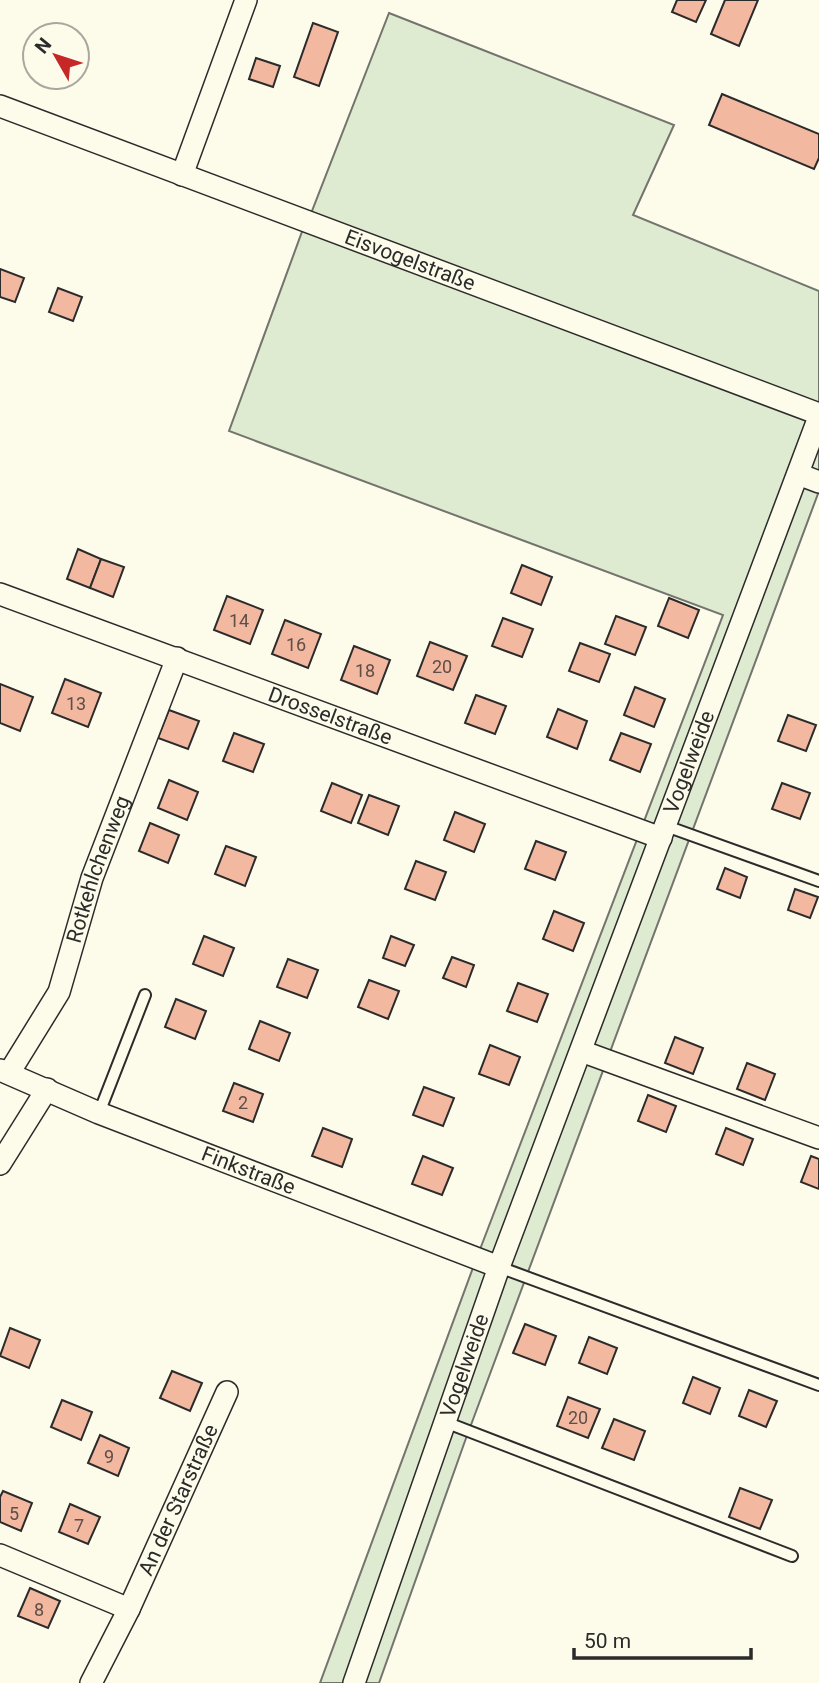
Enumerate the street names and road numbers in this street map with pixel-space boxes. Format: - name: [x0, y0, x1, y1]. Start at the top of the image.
- street label: Eisvogelstraße: [341, 225, 479, 296]
- street label: Drosselstraße: [265, 682, 395, 750]
- street label: Vogelweide: [659, 707, 719, 817]
- street label: Rotkehlchenweg: [62, 792, 135, 946]
- street label: Finkstraße: [198, 1142, 299, 1199]
- street label: Vogelweide: [435, 1311, 494, 1421]
- street label: An der Starstraße: [134, 1420, 223, 1579]

